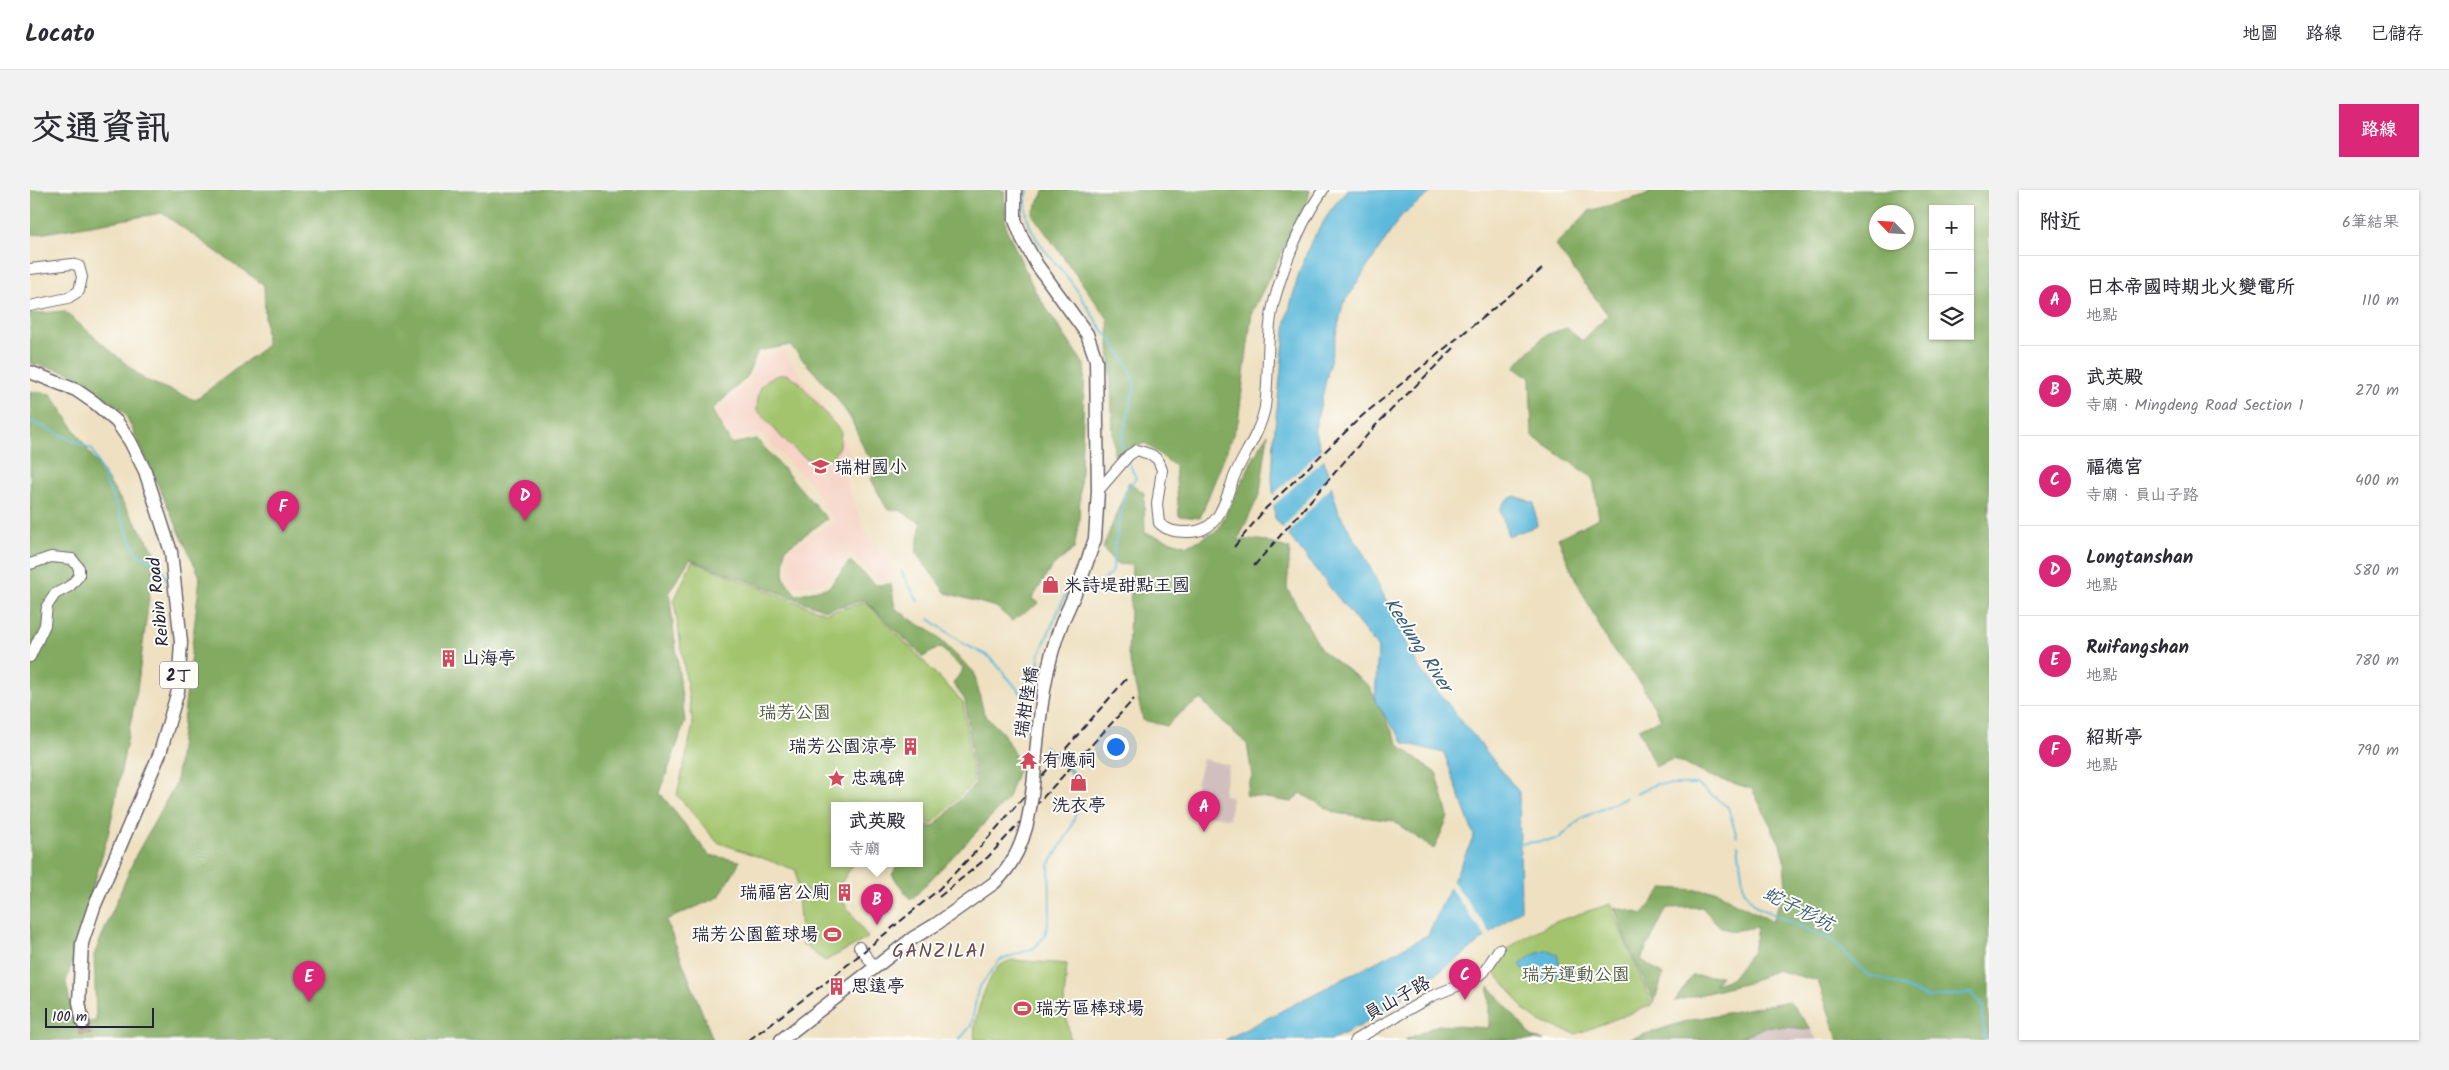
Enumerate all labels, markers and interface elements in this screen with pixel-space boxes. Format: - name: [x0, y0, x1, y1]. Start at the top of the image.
- text: Locato: [25, 15, 95, 54]
- text: 地圖: [2242, 20, 2278, 49]
- text: 路線: [2306, 20, 2342, 49]
- text: 已儲存: [2370, 20, 2424, 49]
- text: 交通資訊: [30, 102, 170, 158]
- button: 路線: [2339, 104, 2419, 157]
- north arrow: [1869, 205, 1914, 250]
- map controls: [1929, 205, 1974, 340]
- button: +: [1929, 205, 1974, 250]
- text: 附近: [2039, 206, 2081, 239]
- text: 6筆結果: [2342, 210, 2399, 235]
- button: −: [1929, 250, 1974, 295]
- text: 日本帝國時期北火變電所: [2086, 273, 2295, 303]
- text: A: [2050, 288, 2060, 313]
- text: 110 m: [2362, 288, 2399, 313]
- button: layers: [1929, 295, 1974, 340]
- text: 地點: [2086, 303, 2118, 328]
- text: 武英殿: [2086, 363, 2143, 393]
- text: B: [2050, 378, 2060, 403]
- text: 270 m: [2355, 378, 2399, 403]
- text: 寺廟 · Mingdeng Road Section 1: [2086, 393, 2303, 418]
- text: 福德宮: [2086, 453, 2143, 483]
- place label: 瑞柑國小: [835, 454, 907, 483]
- school or university icon: 瑞柑國小: [811, 457, 831, 477]
- text: C: [2050, 468, 2060, 493]
- text: 400 m: [2355, 468, 2399, 493]
- pin: D: [509, 480, 541, 521]
- text: 寺廟 · 員山子路: [2086, 483, 2199, 508]
- pin: F: [267, 491, 299, 532]
- text: Longtanshan: [2086, 543, 2193, 573]
- street label: Reibin Road: [140, 555, 179, 648]
- text: D: [2050, 558, 2060, 583]
- text: 580 m: [2354, 558, 2399, 583]
- place label: 米詩堤甜點王國: [1064, 572, 1190, 601]
- text: 地點: [2086, 573, 2118, 598]
- shop icon: 米詩堤甜點王國: [1040, 575, 1060, 595]
- water label: Keelung River: [1376, 592, 1461, 701]
- text: Ruifangshan: [2086, 633, 2189, 663]
- place label: 山海亭: [462, 645, 516, 674]
- building icon: 山海亭: [438, 648, 458, 668]
- text: E: [2051, 648, 2059, 673]
- text: 780 m: [2355, 648, 2399, 673]
- road number: 2丁: [160, 662, 198, 688]
- text: 地點: [2086, 663, 2118, 688]
- street label: 瑞柑陸橋: [1008, 664, 1047, 740]
- park label: 瑞芳公園: [759, 699, 831, 728]
- text: 紹斯亭: [2086, 723, 2143, 753]
- place label: 瑞芳公園涼亭: [789, 733, 897, 762]
- your location: [1103, 734, 1129, 760]
- building icon: 瑞芳公園涼亭: [901, 736, 921, 756]
- text: F: [2051, 738, 2059, 763]
- text: 790 m: [2357, 738, 2399, 763]
- place label: 有應祠: [1042, 747, 1096, 776]
- temple icon: 有應祠: [1018, 750, 1038, 770]
- text: 地點: [2086, 753, 2118, 778]
- place label: 忠魂碑: [851, 765, 905, 794]
- place icon: 忠魂碑: [827, 768, 847, 788]
- shop icon: 洗衣亭: [1069, 772, 1089, 792]
- pin: A: [1188, 791, 1220, 832]
- place label: 洗衣亭: [1052, 792, 1106, 821]
- popup: [831, 802, 923, 867]
- text: 武英殿: [848, 807, 906, 837]
- text: 寺廟: [848, 837, 881, 862]
- place label: 瑞福宮公廁: [740, 879, 830, 908]
- water label: 蛇子形坑: [1757, 879, 1841, 941]
- building icon: 瑞福宮公廁: [834, 882, 854, 902]
- pin: B: [861, 884, 893, 925]
- place label: 瑞芳公園籃球場: [692, 921, 818, 950]
- sports icon: 瑞芳公園籃球場: [822, 924, 842, 944]
- district label: GANZILAI: [892, 936, 986, 968]
- pin: C: [1449, 959, 1481, 1000]
- pin: E: [293, 961, 325, 1002]
- park label: 瑞芳運動公園: [1522, 961, 1630, 990]
- street label: 員山子路: [1359, 969, 1436, 1029]
- place label: 思遠亭: [851, 973, 905, 1002]
- building icon: 思遠亭: [827, 976, 847, 996]
- place label: 瑞芳區棒球場: [1036, 995, 1144, 1024]
- sports icon: 瑞芳區棒球場: [1012, 998, 1032, 1018]
- scale bar: [45, 1005, 154, 1028]
- text: 100 m: [52, 1006, 87, 1028]

